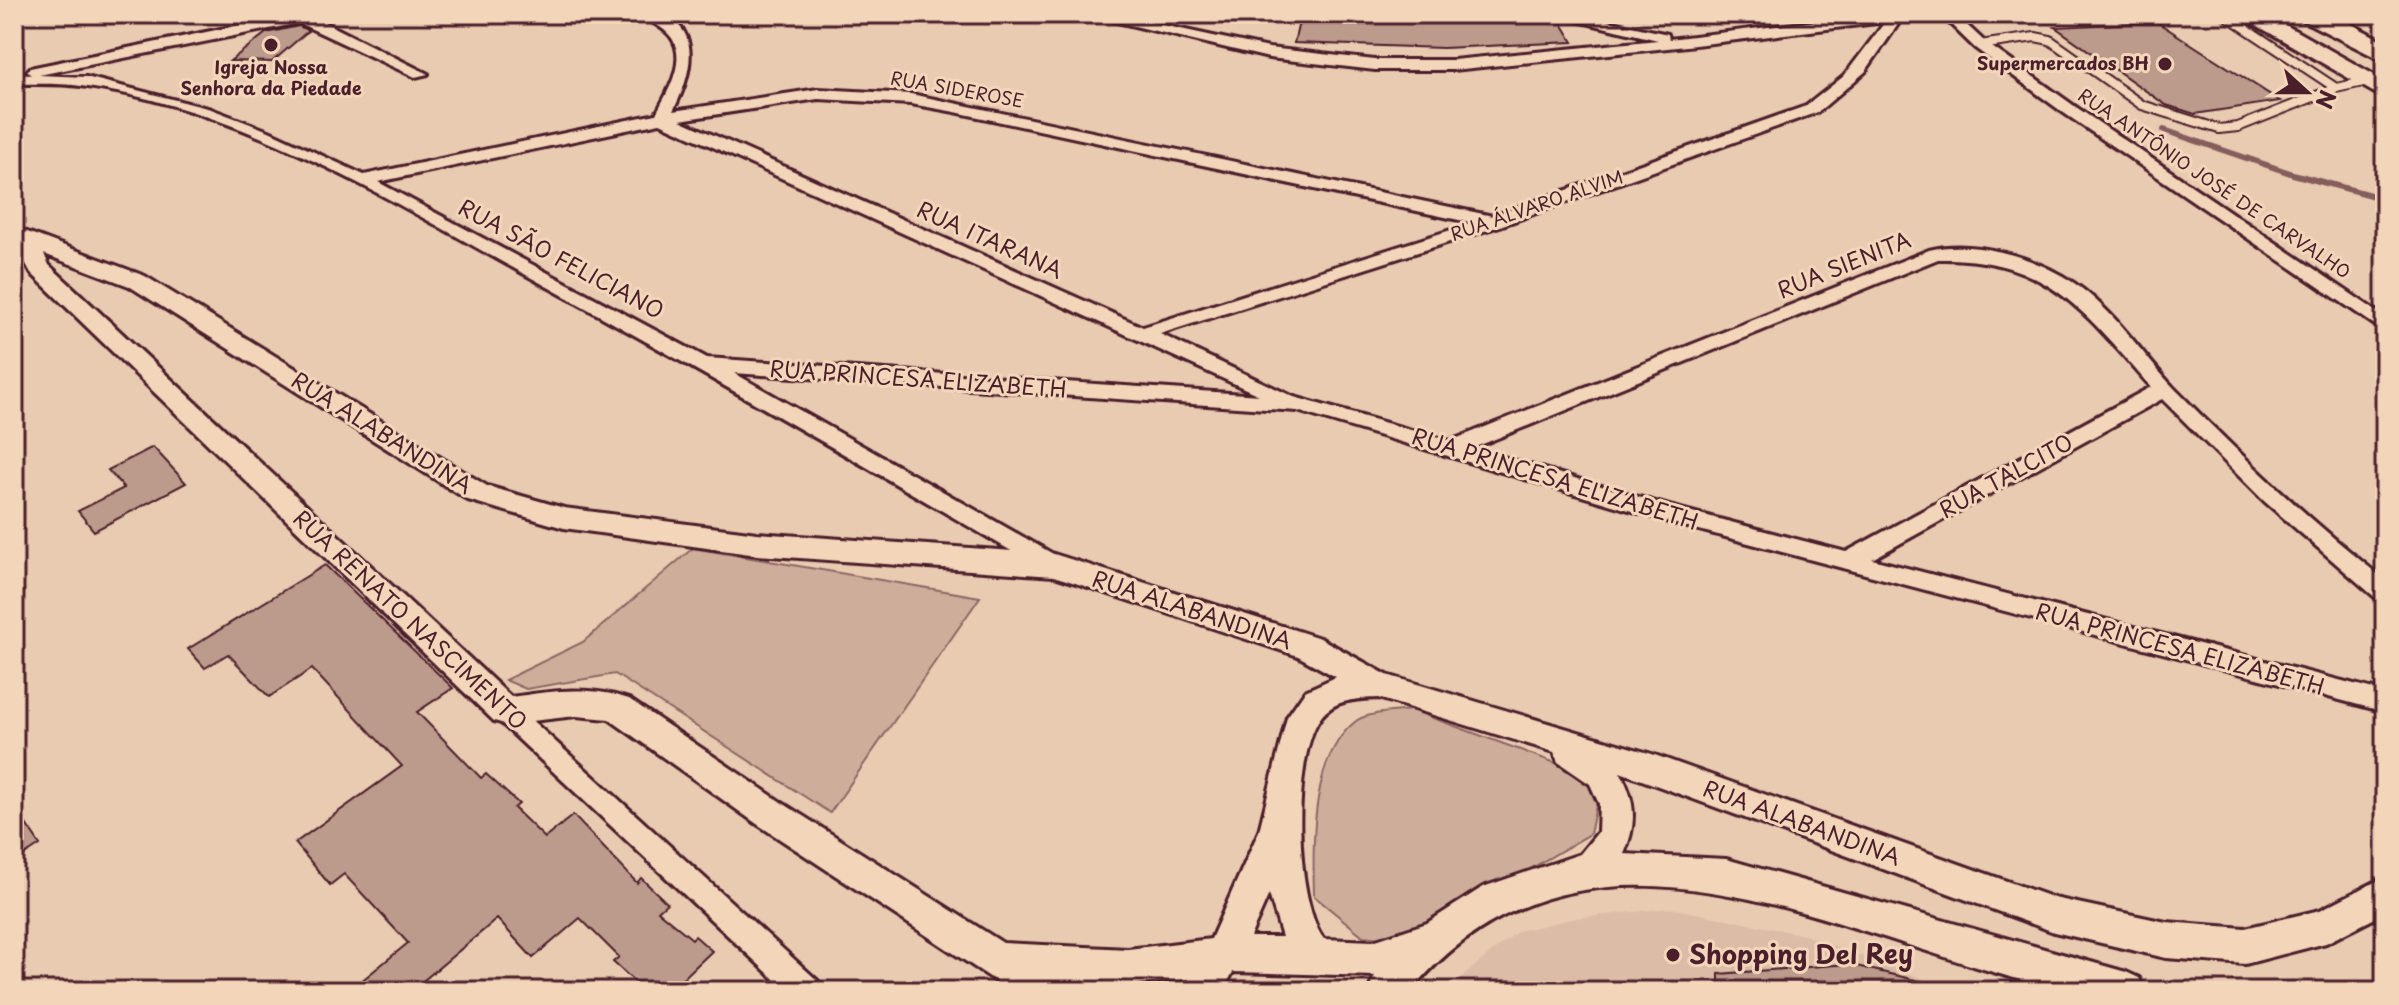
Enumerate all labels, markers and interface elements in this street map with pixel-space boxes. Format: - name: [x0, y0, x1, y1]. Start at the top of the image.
- marker: Igreja Nossa Senhora da Piedade: [262, 36, 280, 54]
- place label: Supermercados BH: [1977, 49, 2149, 76]
- north arrow: [2267, 52, 2347, 132]
- place label: Igreja Nossa Senhora da Piedade: [180, 53, 362, 101]
- marker: Supermercados BH: [2156, 55, 2174, 73]
- street label: RUA SIDEROSE: [889, 64, 1026, 114]
- street label: RUA ANTÔNIO JOSÉ DE CARVALHO: [2072, 83, 2356, 285]
- street label: RUA ÁLVARO ALVIM: [1446, 162, 1627, 247]
- street label: RUA SÃO FELICIANO: [453, 189, 670, 326]
- street label: RUA ITARANA: [912, 192, 1069, 286]
- street label: RUA SIENITA: [1772, 222, 1915, 305]
- street label: RUA PRINCESA ELIZABETH: [768, 351, 1068, 404]
- street label: RUA ALABANDINA: [286, 363, 480, 501]
- street label: RUA PRINCESA ELIZABETH: [1408, 418, 1703, 537]
- street label: RUA TALCITO: [1932, 424, 2078, 525]
- street label: RUA RENATO NASCIMENTO: [287, 501, 535, 736]
- street label: RUA ALABANDINA: [1088, 561, 1297, 656]
- street label: RUA PRINCESA ELIZABETH: [2032, 593, 2328, 702]
- street label: RUA ALABANDINA: [1699, 770, 1906, 873]
- place label: Shopping Del Rey: [1689, 934, 1913, 973]
- marker: Shopping Del Rey: [1664, 946, 1682, 964]

